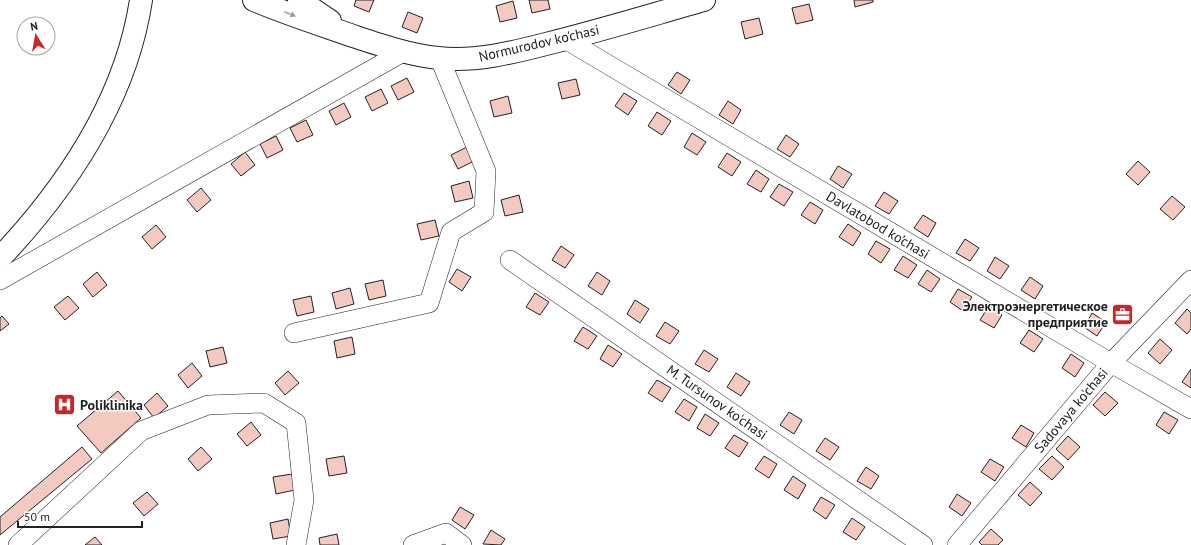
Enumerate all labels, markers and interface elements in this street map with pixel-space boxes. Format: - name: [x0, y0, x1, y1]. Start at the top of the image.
- one-way arrow: [284, 12, 296, 18]
- north arrow: [16, 16, 56, 56]
- text: N: [29, 19, 39, 34]
- street label: Normurodov ko'chasi: [477, 20, 601, 66]
- street label: Davlatobod ko’chasi: [823, 187, 933, 263]
- place label: Электроэнергетическое предприятие: [962, 297, 1108, 331]
- office icon: Электроэнергетическое предприятие: [1110, 301, 1136, 327]
- street label: M. Tursunov ko'chasi: [663, 361, 771, 443]
- street label: Sadovaya ko'chasi: [1030, 364, 1112, 456]
- hospital icon: Poliklinika: [52, 392, 78, 418]
- place label: Poliklinika: [80, 396, 143, 414]
- scale bar: [18, 503, 142, 529]
- text: 50 m: [24, 509, 50, 524]

